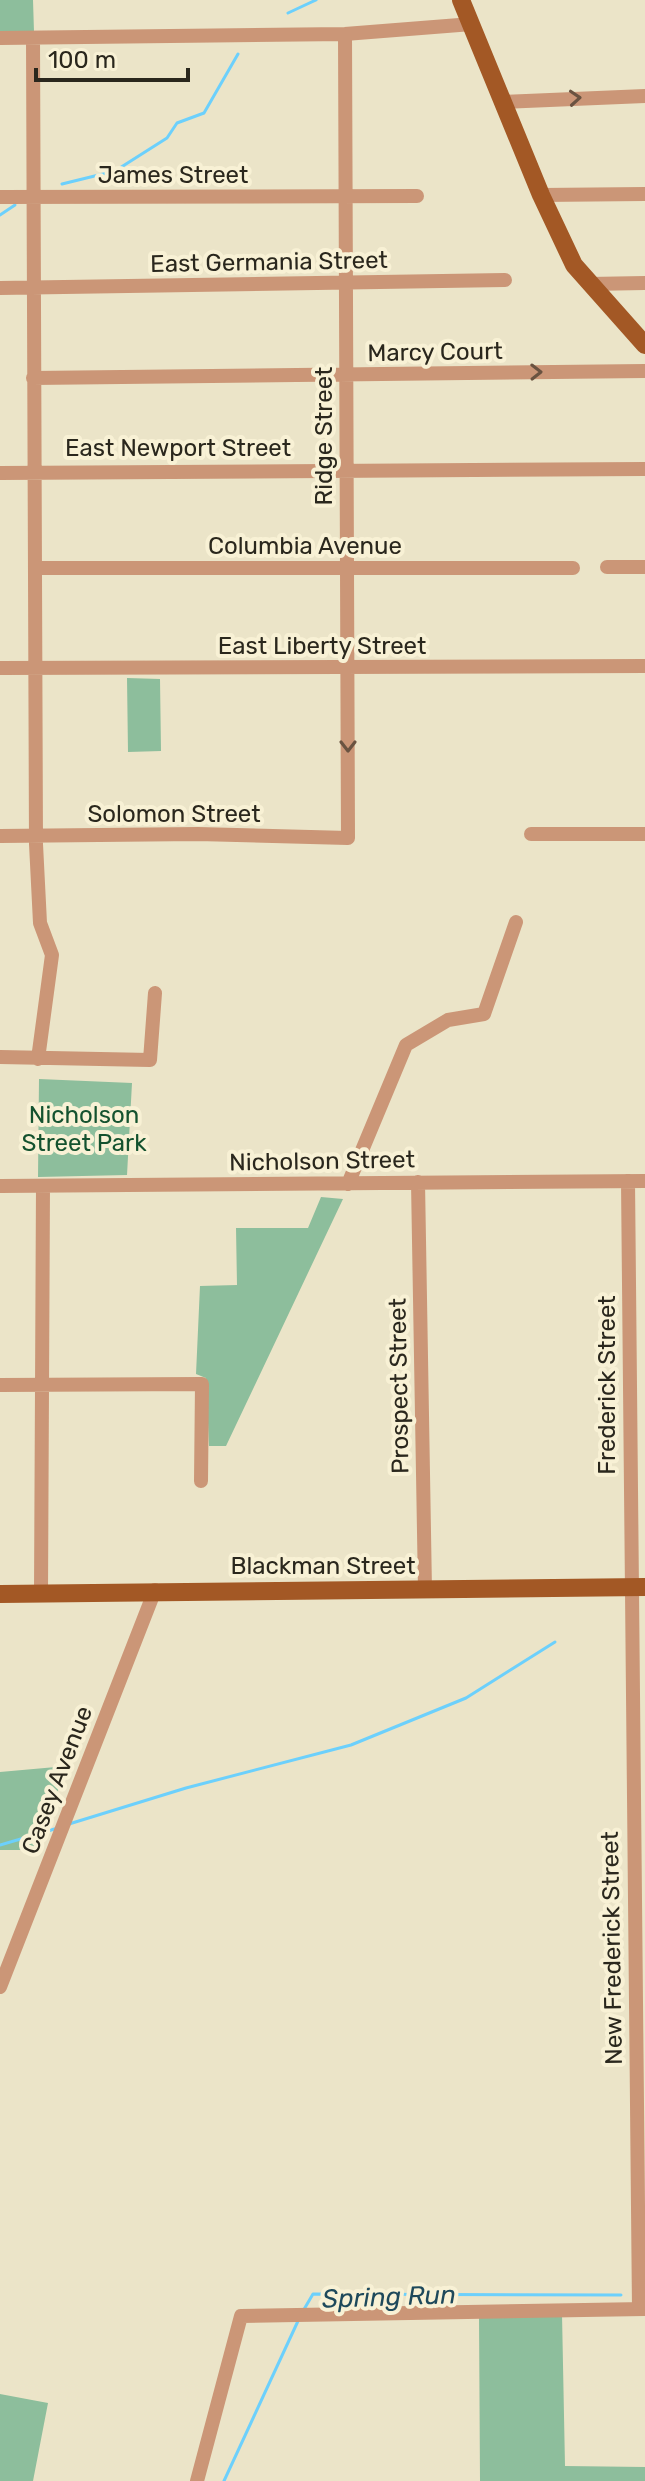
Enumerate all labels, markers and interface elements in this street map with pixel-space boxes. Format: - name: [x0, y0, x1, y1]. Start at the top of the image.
- scale bar: [36, 32, 188, 82]
- text: 100 m: [48, 46, 116, 74]
- one-way arrow: [569, 90, 582, 107]
- street label: James Street: [98, 161, 248, 189]
- street label: East Germania Street: [150, 246, 388, 278]
- street label: Marcy Court: [367, 337, 503, 367]
- one-way arrow: [530, 364, 543, 381]
- street label: Ridge Street: [310, 367, 338, 505]
- street label: East Newport Street: [65, 434, 291, 462]
- street label: Columbia Avenue: [208, 532, 402, 560]
- street label: East Liberty Street: [218, 632, 426, 660]
- one-way arrow: [339, 740, 357, 753]
- street label: Solomon Street: [87, 800, 261, 828]
- park label: Nicholson Street Park: [21, 1101, 147, 1157]
- street label: Nicholson Street: [229, 1145, 415, 1177]
- street label: Frederick Street: [593, 1295, 621, 1475]
- street label: Prospect Street: [383, 1298, 415, 1474]
- street label: Blackman Street: [230, 1552, 416, 1580]
- street label: Casey Avenue: [16, 1702, 98, 1858]
- street label: New Frederick Street: [596, 1831, 628, 2065]
- water label: Spring Run: [322, 2279, 456, 2315]

